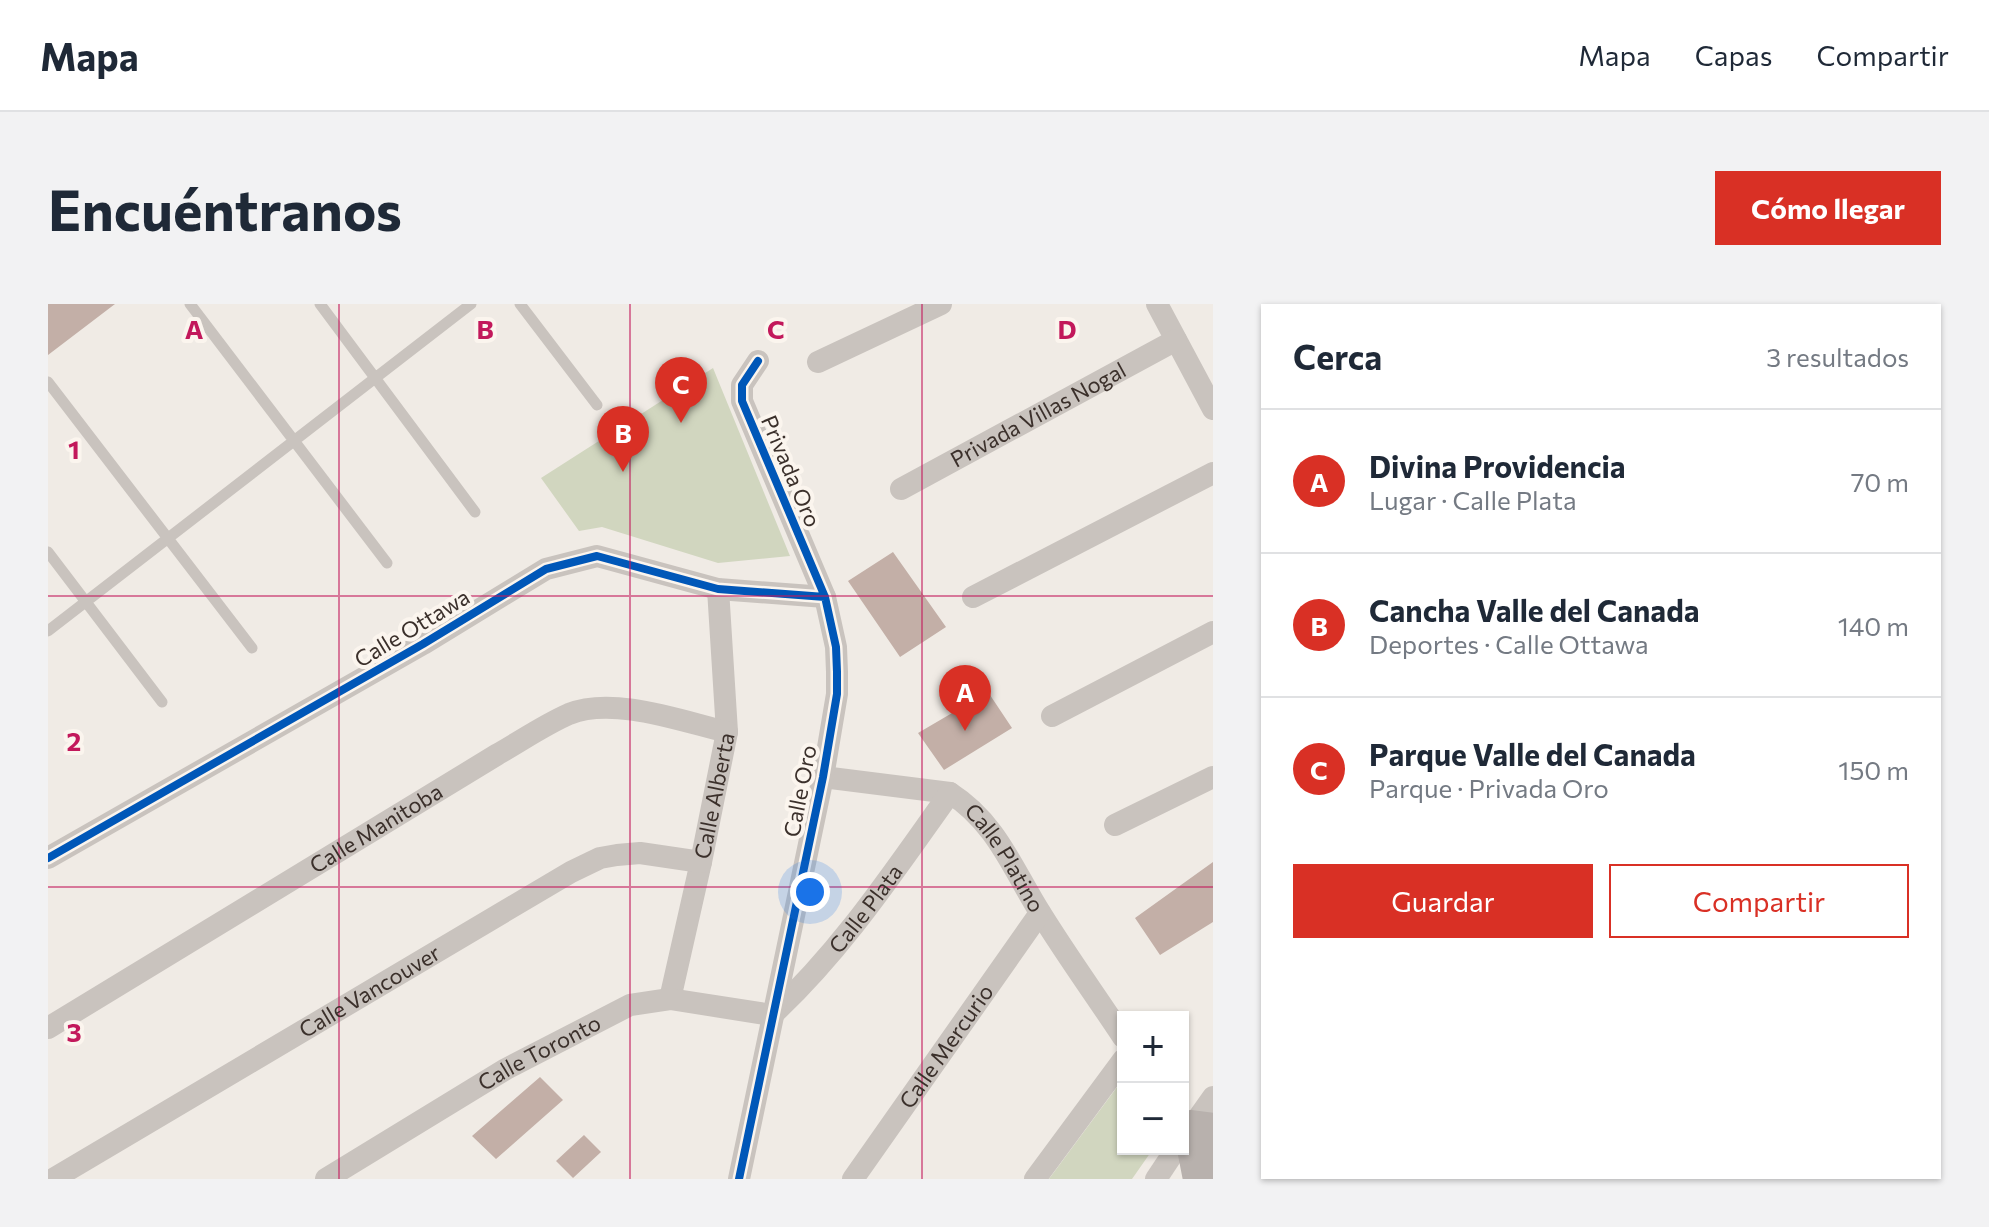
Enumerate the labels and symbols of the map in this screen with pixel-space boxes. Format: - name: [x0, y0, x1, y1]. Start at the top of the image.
- text: A: [185, 313, 204, 344]
- text: B: [476, 313, 494, 344]
- text: C: [767, 313, 785, 344]
- text: D: [1057, 313, 1077, 344]
- street label: Privada Villas Nogal: [945, 356, 1130, 473]
- pin: C: [655, 357, 707, 423]
- pin: B: [597, 406, 649, 472]
- street label: Privada Oro: [756, 411, 827, 531]
- text: 1: [68, 433, 80, 464]
- street label: Calle Ottawa: [349, 583, 474, 673]
- pin: A: [939, 665, 991, 731]
- text: 2: [67, 725, 81, 756]
- street label: Calle Alberta: [688, 730, 740, 861]
- street label: Calle Oro: [777, 743, 822, 839]
- street label: Calle Manitoba: [304, 777, 447, 879]
- street label: Calle Platino: [960, 797, 1051, 917]
- street label: Calle Plata: [823, 859, 908, 958]
- your location: [790, 872, 830, 912]
- street label: Calle Vancouver: [294, 939, 445, 1043]
- street label: Calle Mercurio: [893, 979, 999, 1113]
- street label: Calle Toronto: [473, 1009, 605, 1096]
- text: 3: [66, 1016, 82, 1047]

